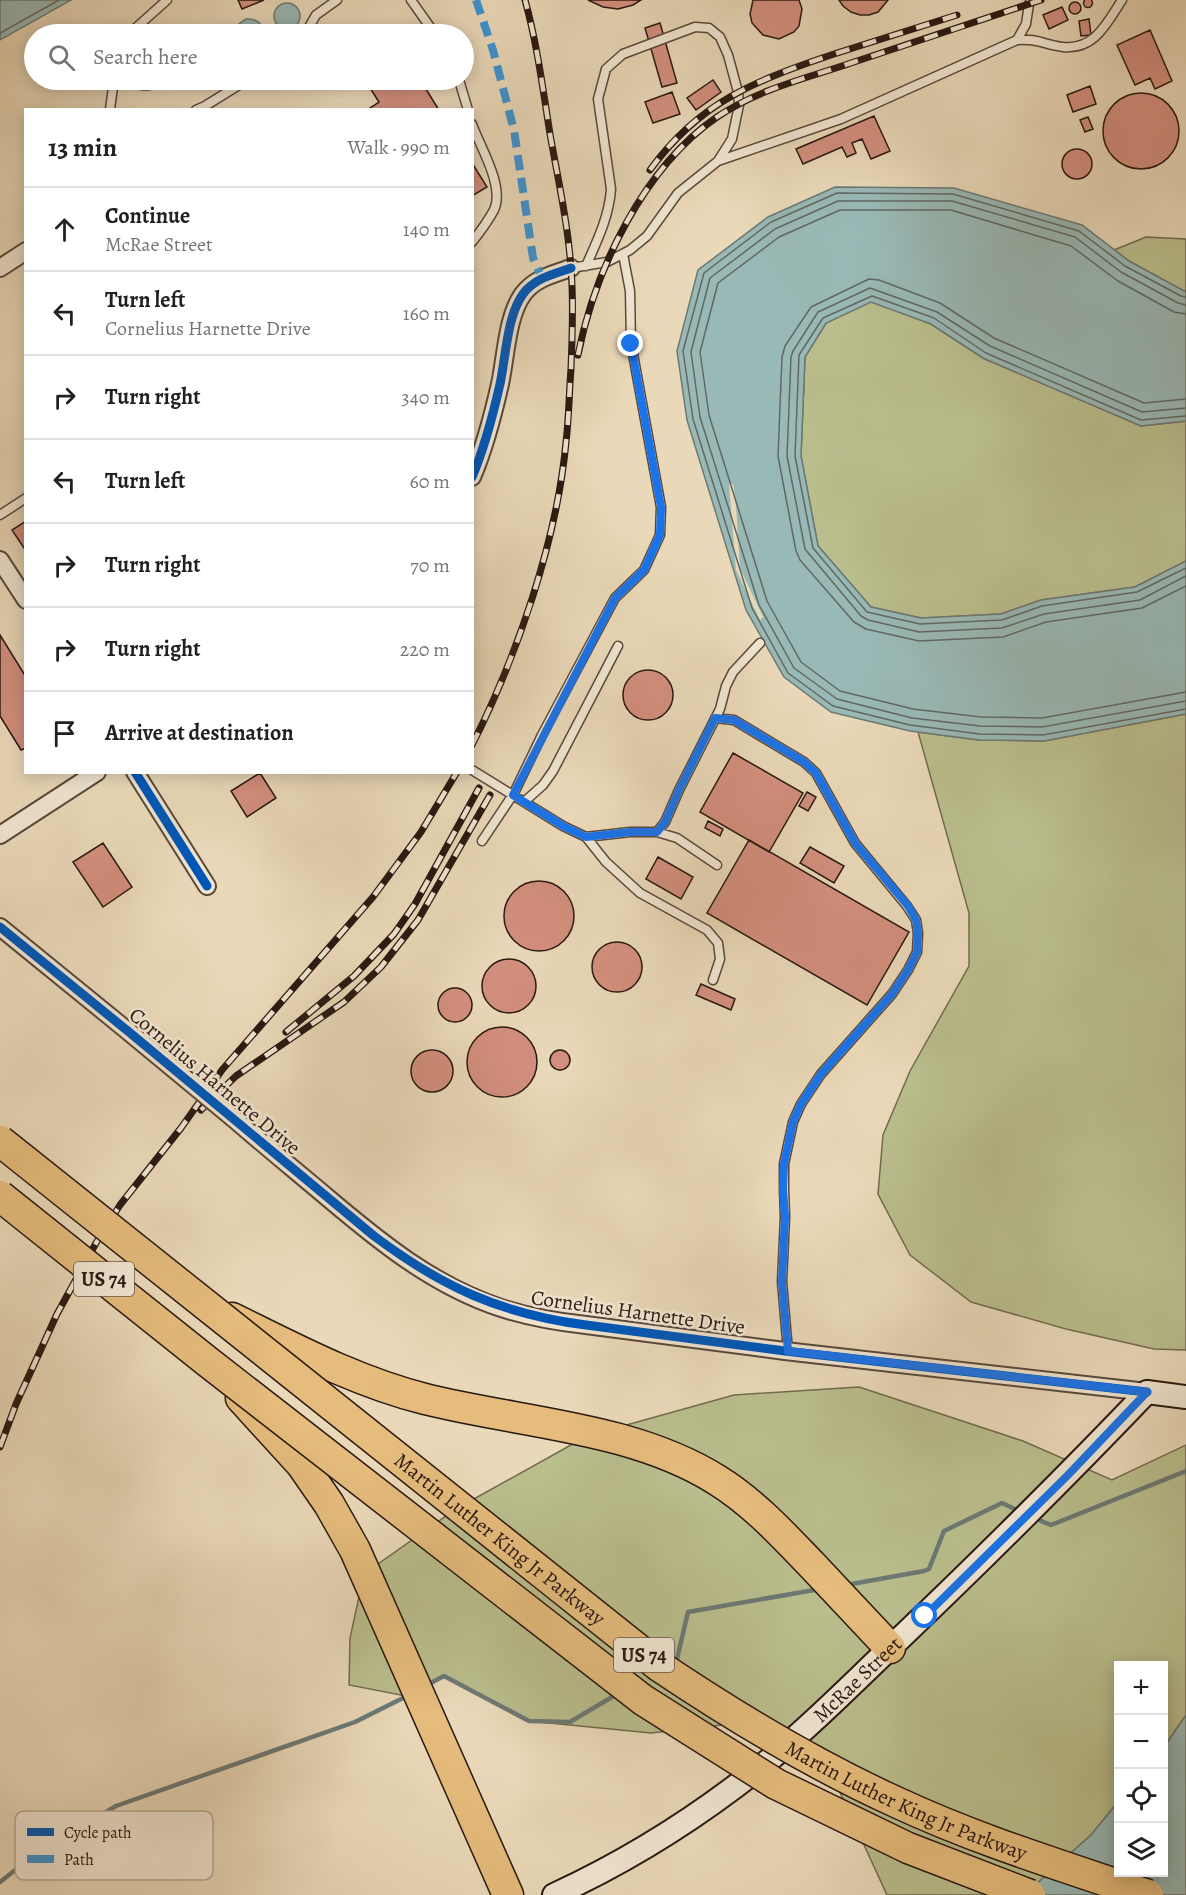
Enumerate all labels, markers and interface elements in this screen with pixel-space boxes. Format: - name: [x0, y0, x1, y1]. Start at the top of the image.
- search box: [24, 24, 474, 90]
- icon: search: [45, 41, 78, 74]
- text: Search here: [93, 42, 198, 72]
- text: 13 min: [48, 130, 117, 165]
- text: Walk · 990 m: [347, 134, 450, 161]
- text: Continue: [105, 201, 190, 231]
- icon: ahead: [48, 213, 81, 246]
- text: 140 m: [403, 216, 450, 243]
- text: McRae Street: [105, 231, 213, 258]
- text: Turn left: [105, 285, 185, 315]
- icon: left: [48, 297, 81, 330]
- text: 160 m: [403, 300, 450, 327]
- text: Cornelius Harnette Drive: [105, 315, 311, 342]
- route end: [617, 330, 643, 356]
- icon: right: [48, 381, 81, 414]
- text: Turn right: [105, 382, 201, 412]
- text: 340 m: [401, 384, 450, 411]
- icon: left: [48, 465, 81, 498]
- text: Turn left: [105, 466, 185, 496]
- text: 60 m: [410, 468, 450, 495]
- icon: right: [48, 549, 81, 582]
- text: Turn right: [105, 550, 201, 580]
- text: 70 m: [410, 552, 450, 579]
- icon: right: [48, 633, 81, 666]
- text: Turn right: [105, 634, 201, 664]
- text: 220 m: [400, 636, 450, 663]
- icon: arrive: [48, 717, 81, 750]
- text: Arrive at destination: [105, 718, 294, 748]
- street label: Cornelius Harnette Drive: [123, 1001, 307, 1161]
- road number: US 74: [74, 1262, 134, 1296]
- street label: Cornelius Harnette Drive: [529, 1283, 747, 1341]
- street label: Martin Luther King Jr Parkway: [388, 1446, 612, 1632]
- route start: [911, 1602, 937, 1628]
- street label: McRae Street: [807, 1630, 908, 1729]
- road number: US 74: [614, 1638, 674, 1672]
- map controls: [1114, 1661, 1168, 1877]
- button: +: [1114, 1661, 1168, 1715]
- button: −: [1114, 1715, 1168, 1769]
- street label: Martin Luther King Jr Parkway: [780, 1734, 1031, 1867]
- button: locate: [1114, 1769, 1168, 1823]
- legend: [15, 1811, 213, 1880]
- text: Cycle path: [64, 1822, 132, 1844]
- button: layers: [1114, 1823, 1168, 1877]
- text: Path: [64, 1849, 94, 1871]

